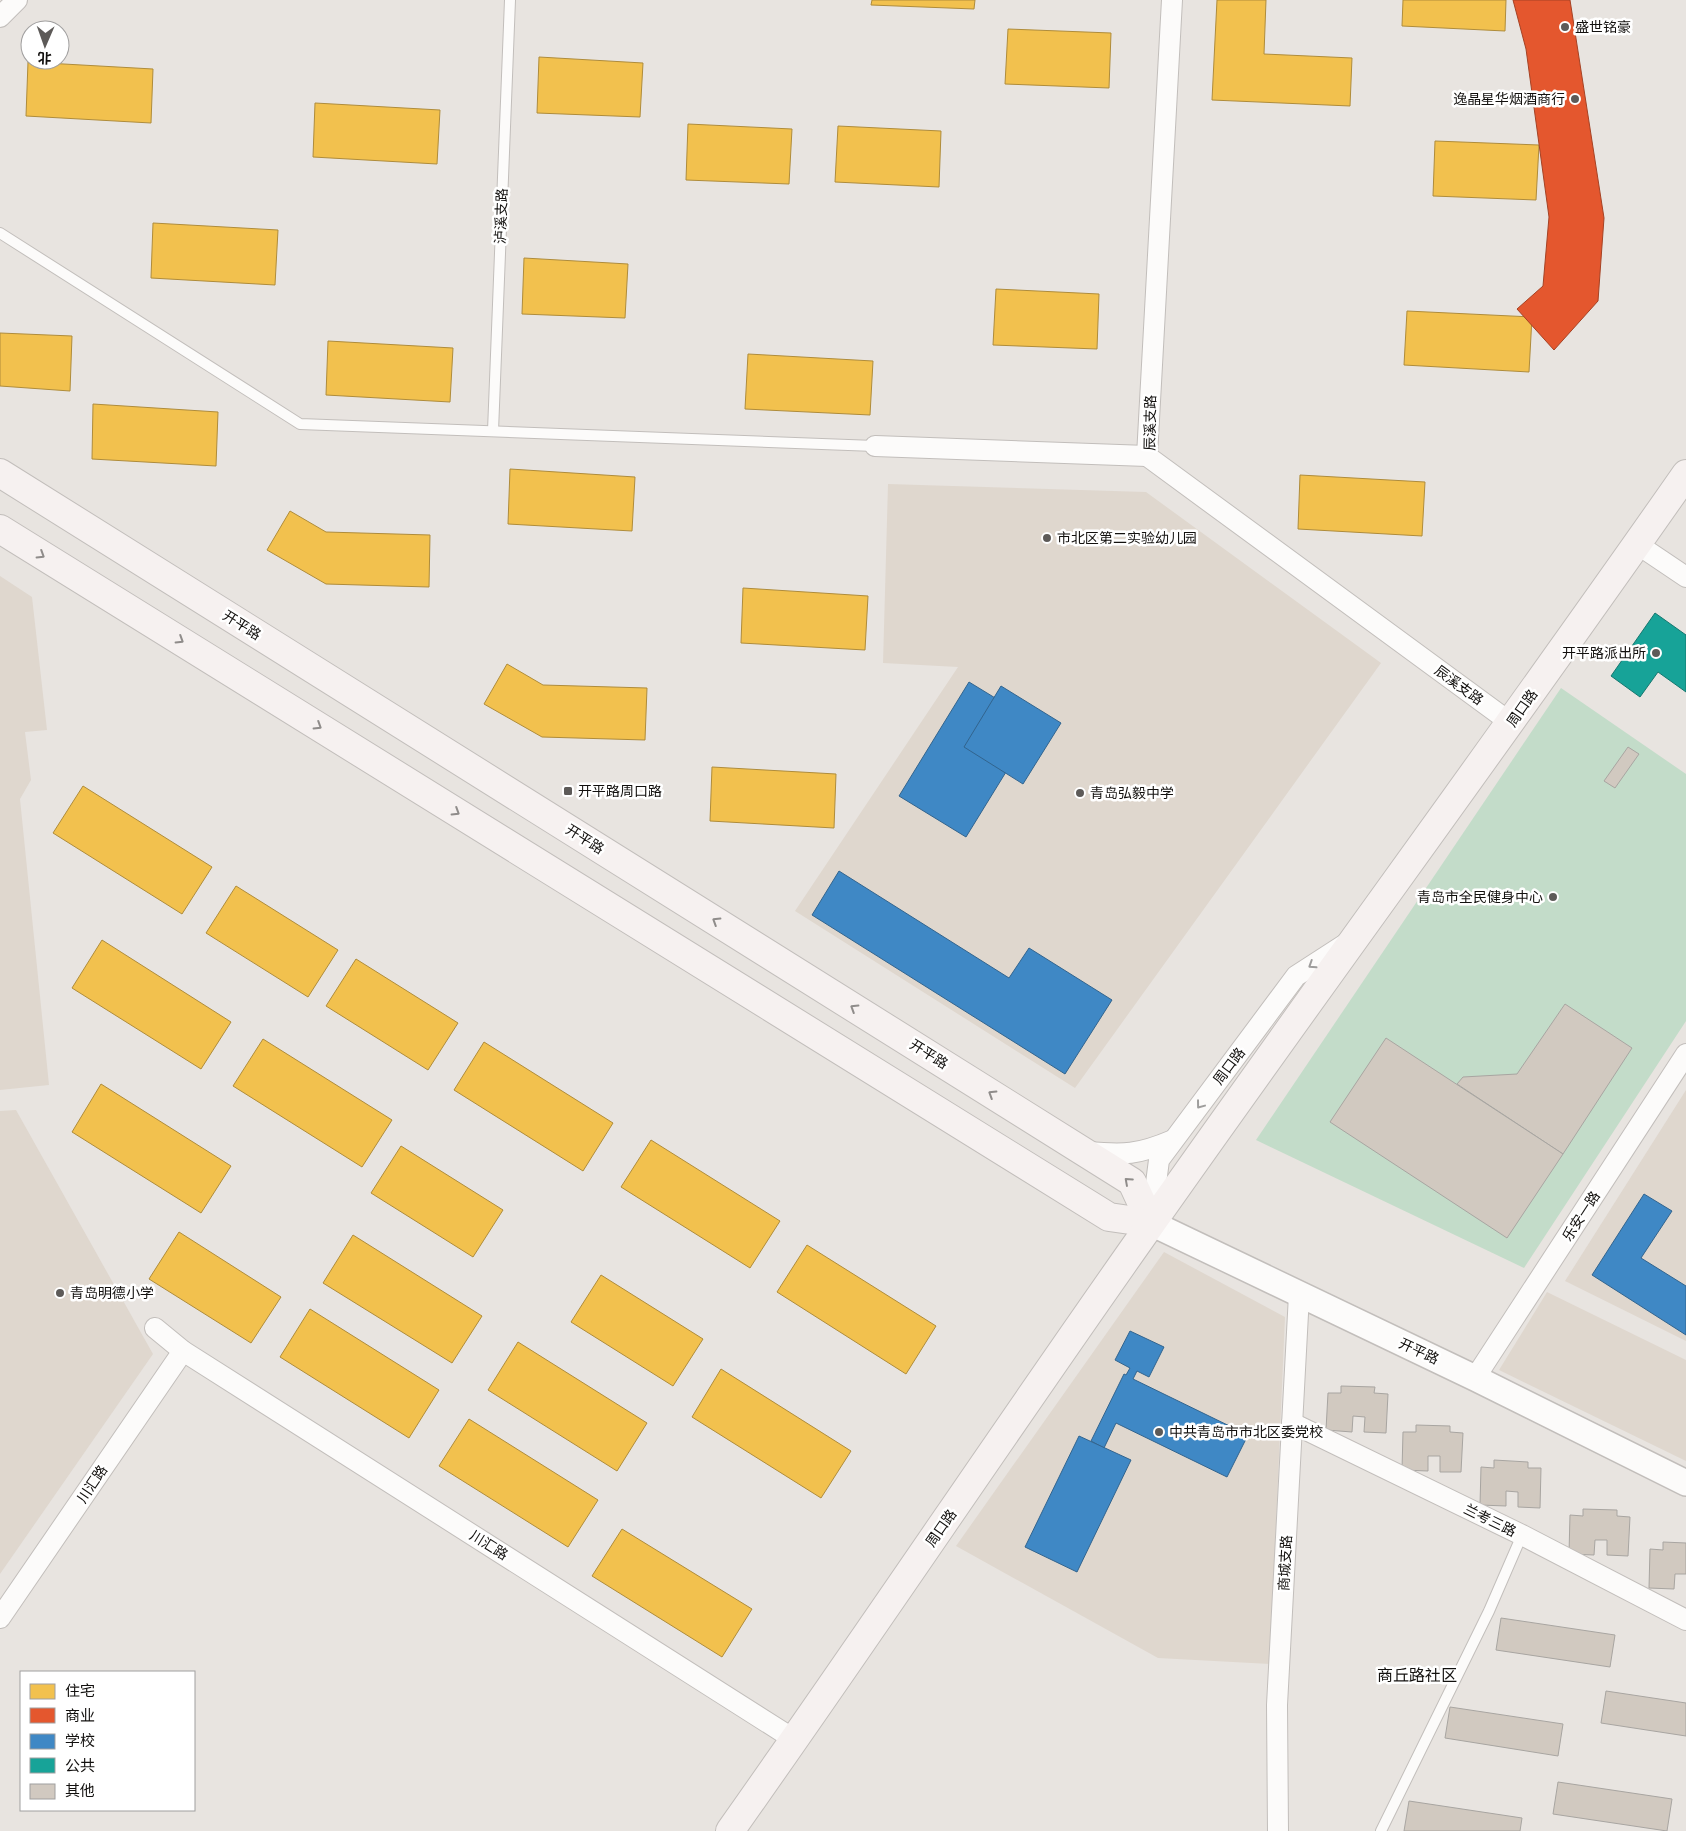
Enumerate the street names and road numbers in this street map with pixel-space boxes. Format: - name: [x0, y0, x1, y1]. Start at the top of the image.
- street label: 泸溪支路: [491, 188, 511, 244]
- street label: 辰溪支路: [1141, 395, 1159, 451]
- street label: 开平路: [219, 606, 265, 644]
- street label: 辰溪支路: [1431, 661, 1487, 709]
- street label: 周口路: [1503, 686, 1541, 730]
- street label: 开平路: [562, 820, 608, 858]
- street label: 开平路: [906, 1035, 952, 1073]
- street label: 周口路: [1209, 1044, 1249, 1088]
- street label: 乐安一路: [1558, 1188, 1604, 1244]
- street label: 开平路: [1396, 1334, 1442, 1368]
- street label: 川汇路: [73, 1462, 111, 1506]
- street label: 兰考三路: [1461, 1500, 1519, 1540]
- street label: 周口路: [922, 1506, 960, 1550]
- street label: 川汇路: [466, 1526, 512, 1564]
- street label: 商城支路: [1275, 1535, 1295, 1591]

